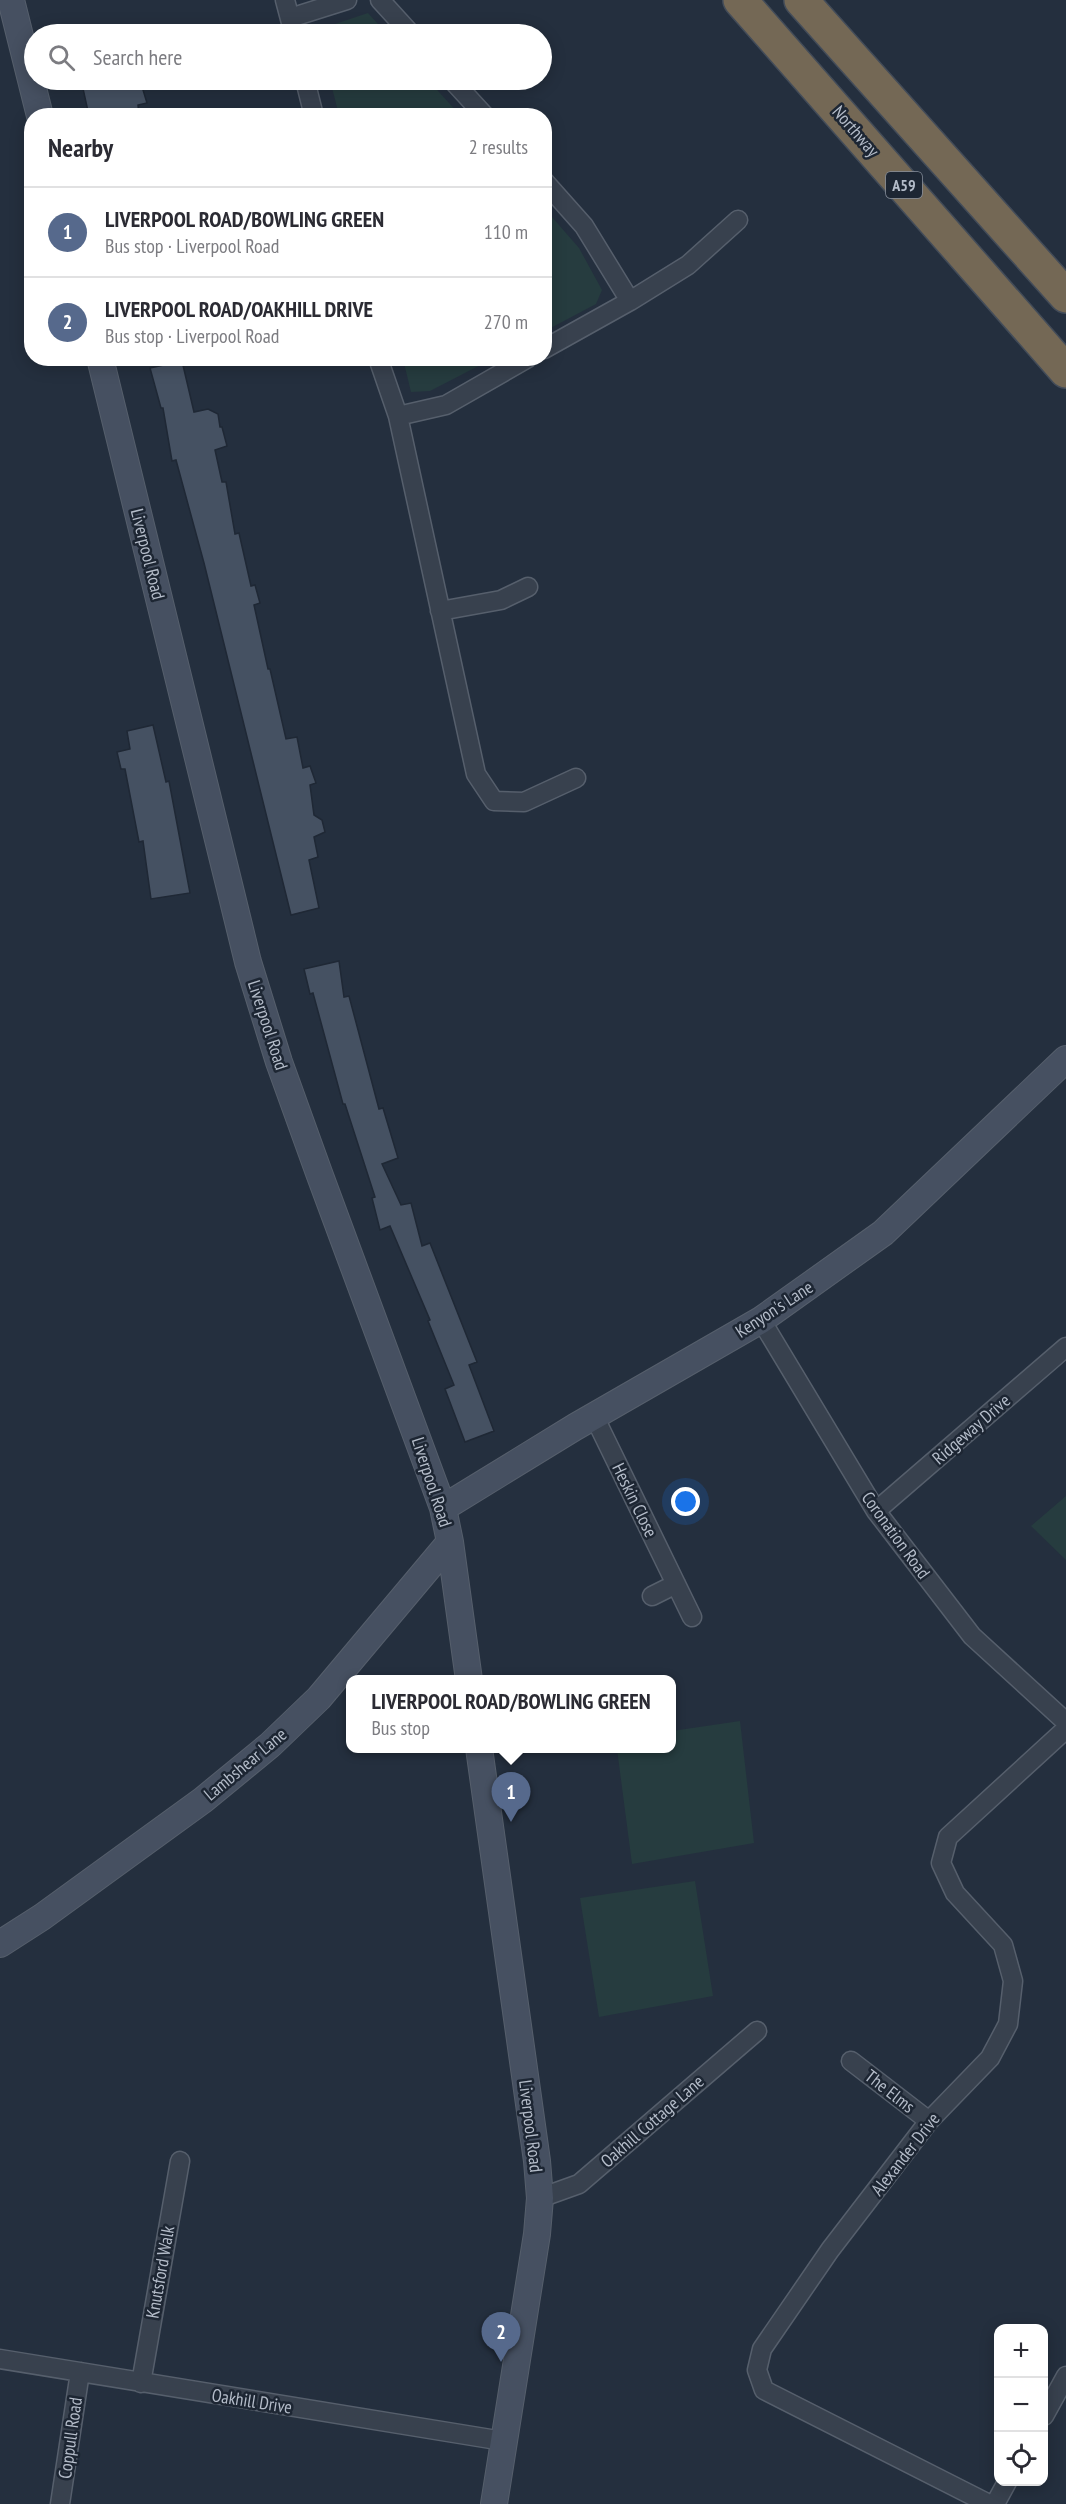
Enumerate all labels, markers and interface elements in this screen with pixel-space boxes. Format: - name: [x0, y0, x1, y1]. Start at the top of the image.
- search box: [24, 24, 552, 90]
- icon: search: [45, 41, 78, 74]
- text: Search here: [93, 43, 182, 71]
- street label: Northway: [828, 101, 885, 161]
- text: Nearby: [48, 131, 113, 164]
- text: 2 results: [469, 134, 528, 160]
- road number: A59: [886, 172, 922, 198]
- text: LIVERPOOL ROAD/BOWLING GREEN: [105, 205, 384, 233]
- text: 1: [63, 219, 72, 245]
- text: 110 m: [484, 219, 528, 245]
- text: Bus stop · Liverpool Road: [105, 233, 279, 259]
- text: LIVERPOOL ROAD/OAKHILL DRIVE: [105, 295, 373, 323]
- text: 2: [63, 309, 72, 335]
- text: 270 m: [484, 309, 528, 335]
- text: Bus stop · Liverpool Road: [105, 323, 279, 349]
- street label: Liverpool Road: [126, 506, 170, 602]
- street label: Liverpool Road: [243, 977, 293, 1073]
- street label: Kenyon's Lane: [731, 1275, 817, 1343]
- street label: Ridgeway Drive: [927, 1389, 1015, 1469]
- street label: Liverpool Road: [407, 1434, 457, 1530]
- street label: Heskin Close: [607, 1459, 663, 1541]
- your location: [671, 1487, 700, 1516]
- street label: Coronation Road: [857, 1487, 935, 1583]
- popup: [346, 1675, 676, 1753]
- text: LIVERPOOL ROAD/BOWLING GREEN: [371, 1687, 651, 1715]
- text: Bus stop: [371, 1715, 430, 1741]
- street label: Lambshear Lane: [199, 1723, 291, 1805]
- pin: 1: [492, 1772, 530, 1822]
- street label: The Elms: [860, 2064, 920, 2118]
- street label: Oakhill Cottage Lane: [596, 2070, 708, 2172]
- street label: Liverpool Road: [514, 2079, 548, 2173]
- street label: Alexander Drive: [865, 2108, 945, 2200]
- street label: Knutsford Walk: [141, 2224, 179, 2320]
- pin: 2: [482, 2312, 520, 2362]
- map controls: [994, 2324, 1048, 2486]
- button: +: [994, 2324, 1048, 2378]
- button: −: [994, 2378, 1048, 2432]
- street label: Oakhill Drive: [210, 2383, 294, 2419]
- street label: Coppull Road: [53, 2396, 87, 2480]
- button: locate: [994, 2432, 1048, 2486]

